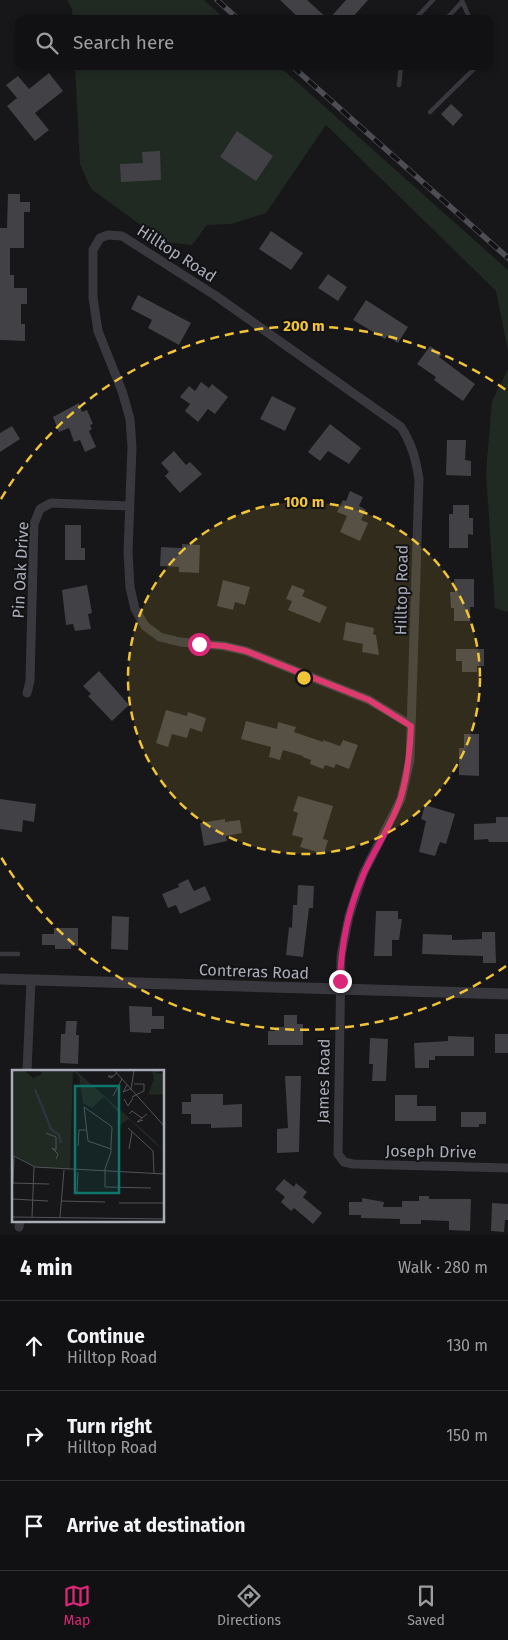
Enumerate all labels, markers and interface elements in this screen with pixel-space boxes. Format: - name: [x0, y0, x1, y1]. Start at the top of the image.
- search box: [15, 15, 493, 70]
- icon: search: [33, 29, 61, 57]
- text: Search here: [73, 31, 174, 54]
- street label: Hilltop Road: [134, 221, 220, 286]
- text: 200 m: [283, 317, 325, 335]
- text: 100 m: [284, 493, 324, 511]
- street label: Pin Oak Drive: [8, 521, 33, 619]
- street label: Hilltop Road: [391, 545, 412, 635]
- route start: [188, 633, 211, 656]
- centre of rings: [295, 669, 313, 687]
- street label: Contreras Road: [199, 960, 309, 983]
- route end: [329, 970, 352, 993]
- street label: James Road: [313, 1039, 334, 1123]
- inset map: [12, 1070, 165, 1222]
- street label: Joseph Drive: [385, 1141, 477, 1162]
- text: 4 min: [20, 1255, 73, 1281]
- text: Walk · 280 m: [398, 1258, 488, 1277]
- text: Continue: [67, 1325, 145, 1348]
- icon: ahead: [20, 1332, 48, 1360]
- text: 130 m: [446, 1336, 488, 1355]
- text: Hilltop Road: [67, 1348, 157, 1367]
- text: Turn right: [67, 1415, 152, 1438]
- icon: right: [20, 1422, 48, 1450]
- text: 150 m: [446, 1426, 488, 1445]
- text: Hilltop Road: [67, 1438, 157, 1457]
- icon: arrive: [20, 1512, 48, 1540]
- text: Arrive at destination: [67, 1514, 246, 1537]
- tab: Map: [63, 1582, 91, 1629]
- tab: Directions: [217, 1582, 281, 1629]
- tab: Saved: [407, 1582, 445, 1629]

